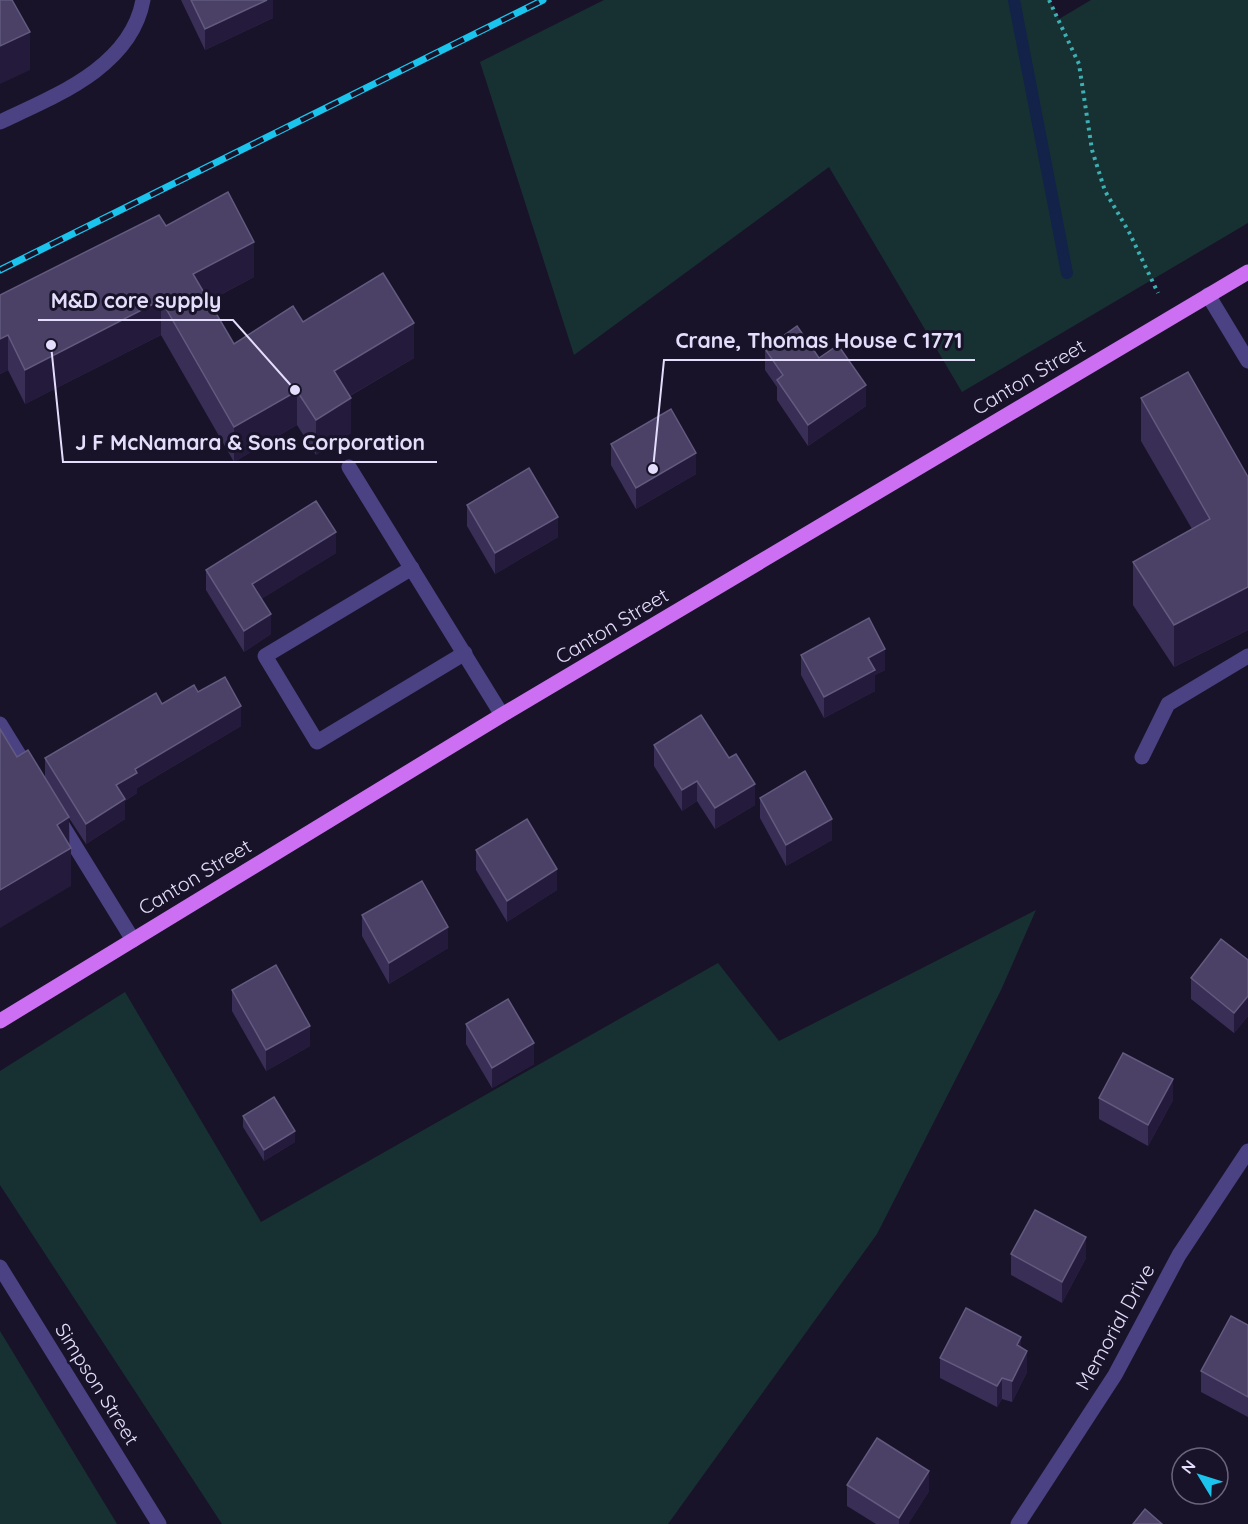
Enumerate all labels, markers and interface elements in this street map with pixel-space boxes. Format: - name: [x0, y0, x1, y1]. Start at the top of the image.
- callout: M&D core supply: [38, 281, 233, 320]
- text: M&D core supply: [51, 287, 221, 313]
- callout: Crane, Thomas House C 1771: [664, 321, 975, 360]
- text: Crane, Thomas House C 1771: [675, 327, 963, 353]
- street label: Canton Street: [968, 333, 1090, 420]
- callout: J F McNamara & Sons Corporation: [63, 423, 437, 462]
- text: J F McNamara & Sons Corporation: [75, 429, 425, 455]
- street label: Canton Street: [551, 582, 673, 669]
- street label: Canton Street: [134, 833, 256, 920]
- street label: Memorial Drive: [1070, 1259, 1160, 1394]
- street label: Simpson Street: [50, 1318, 145, 1449]
- north arrow: [1170, 1446, 1230, 1506]
- text: N: [1177, 1456, 1200, 1478]

